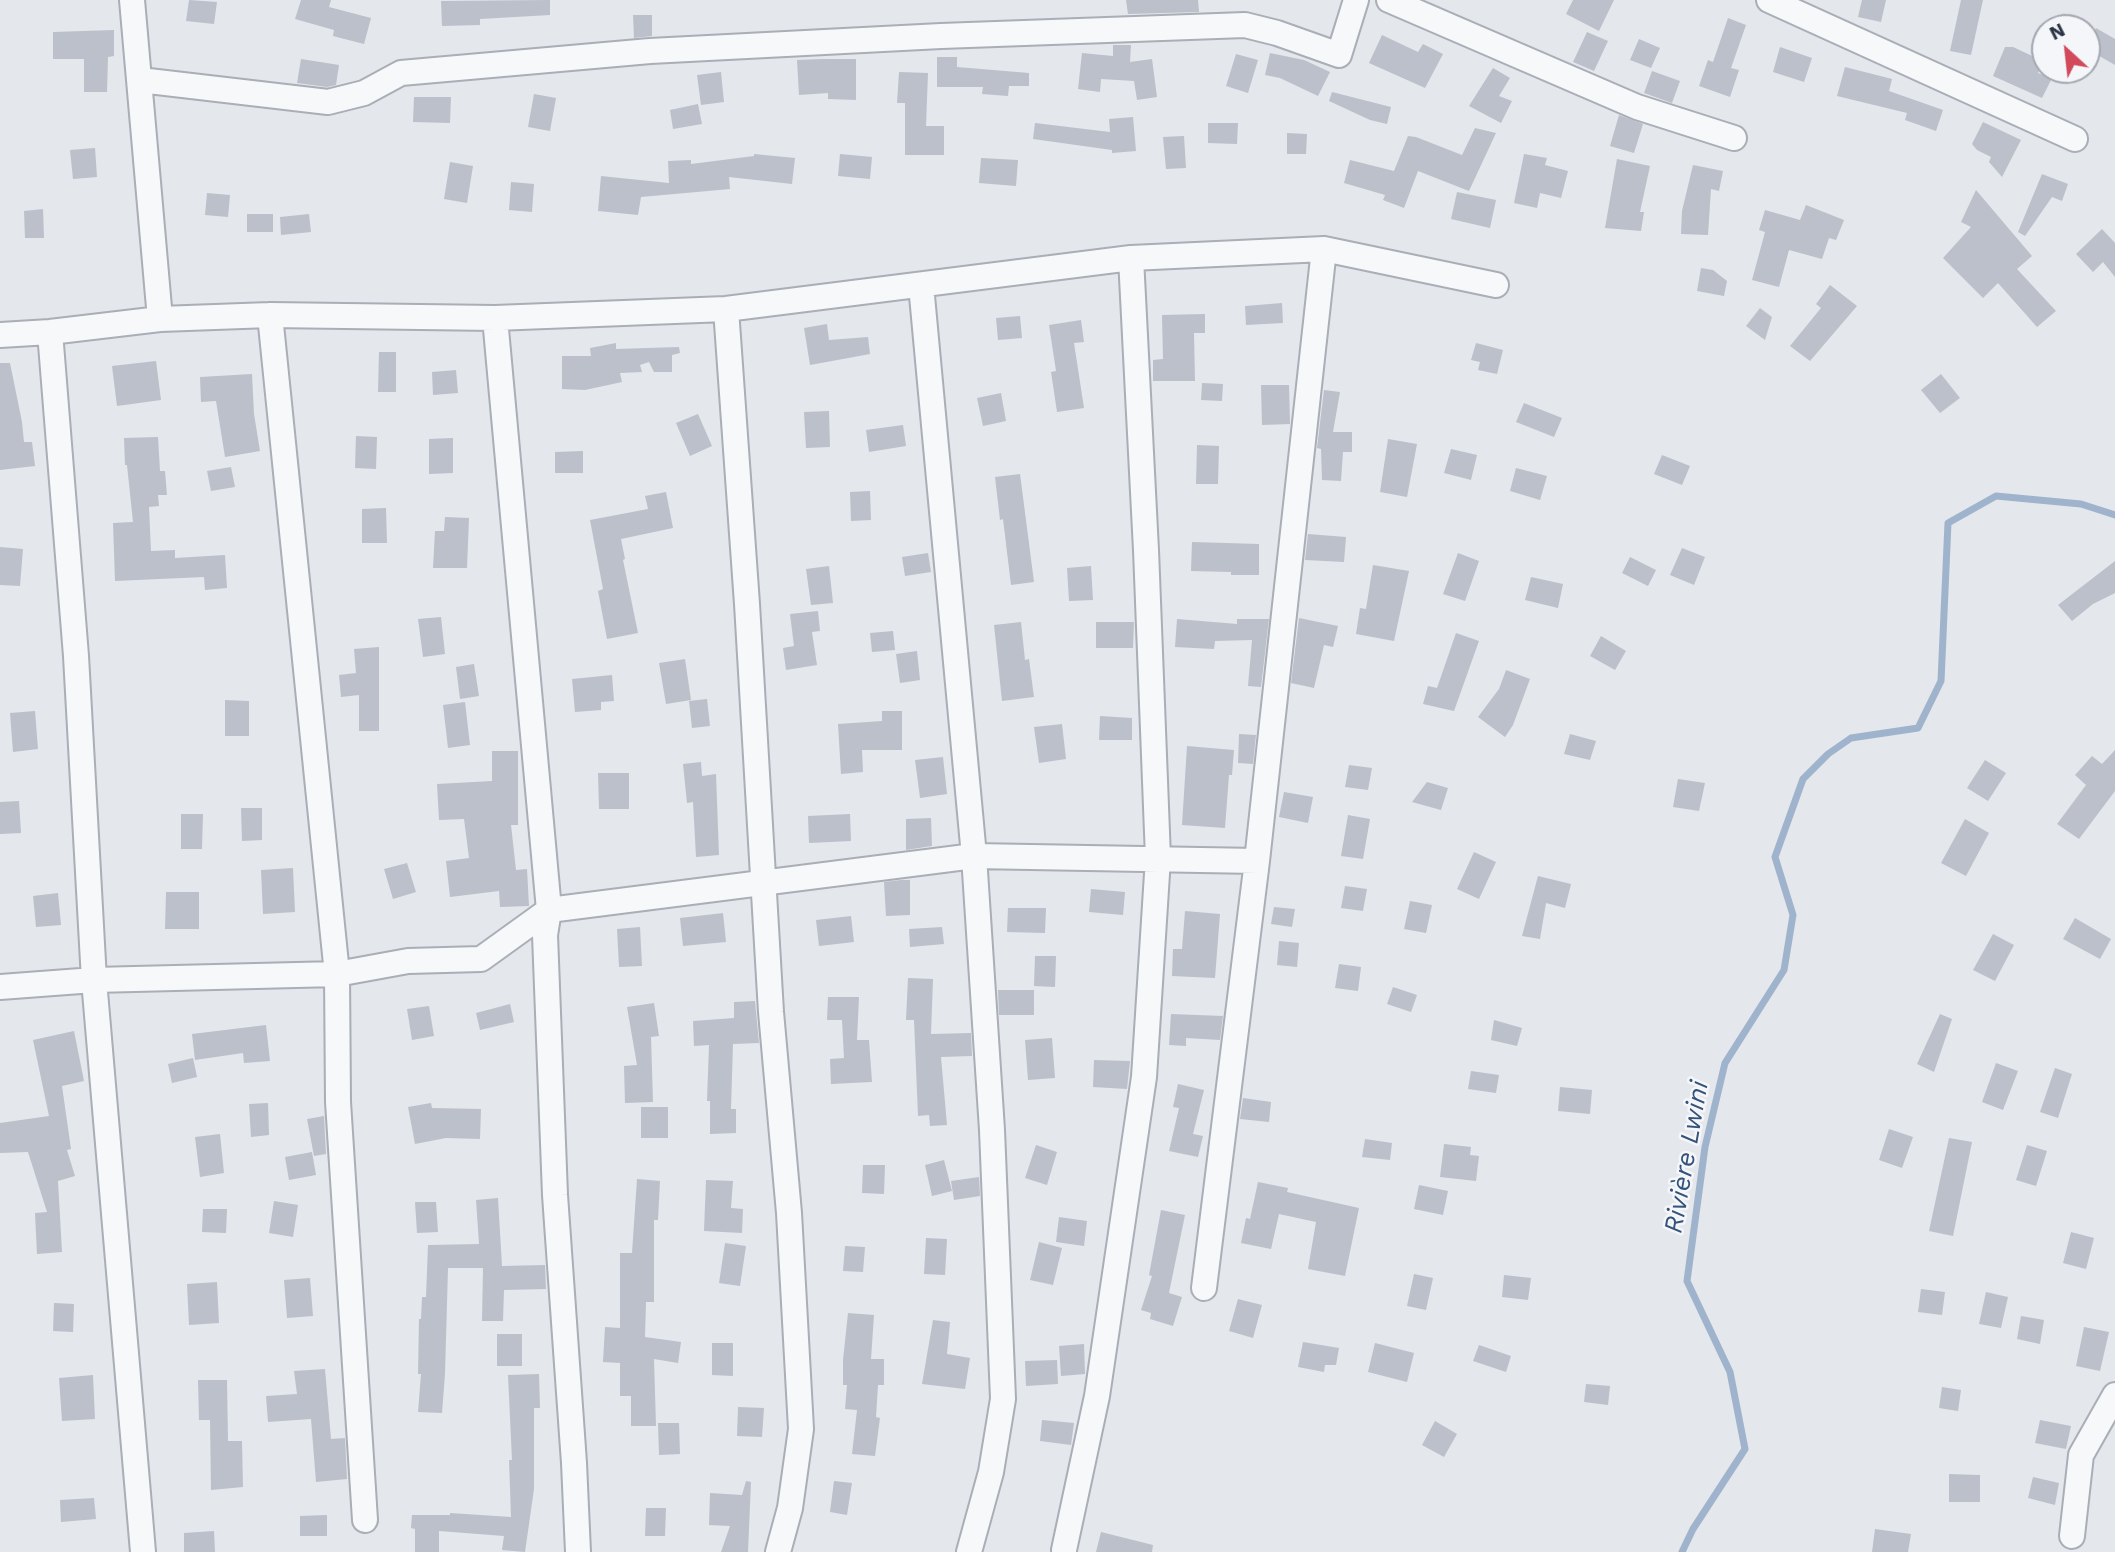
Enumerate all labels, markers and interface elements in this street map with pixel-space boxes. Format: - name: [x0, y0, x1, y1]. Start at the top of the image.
- north arrow: [2031, 14, 2101, 84]
- text: N: [2046, 18, 2069, 45]
- water label: Rivière Lwini: [1658, 1078, 1716, 1236]

